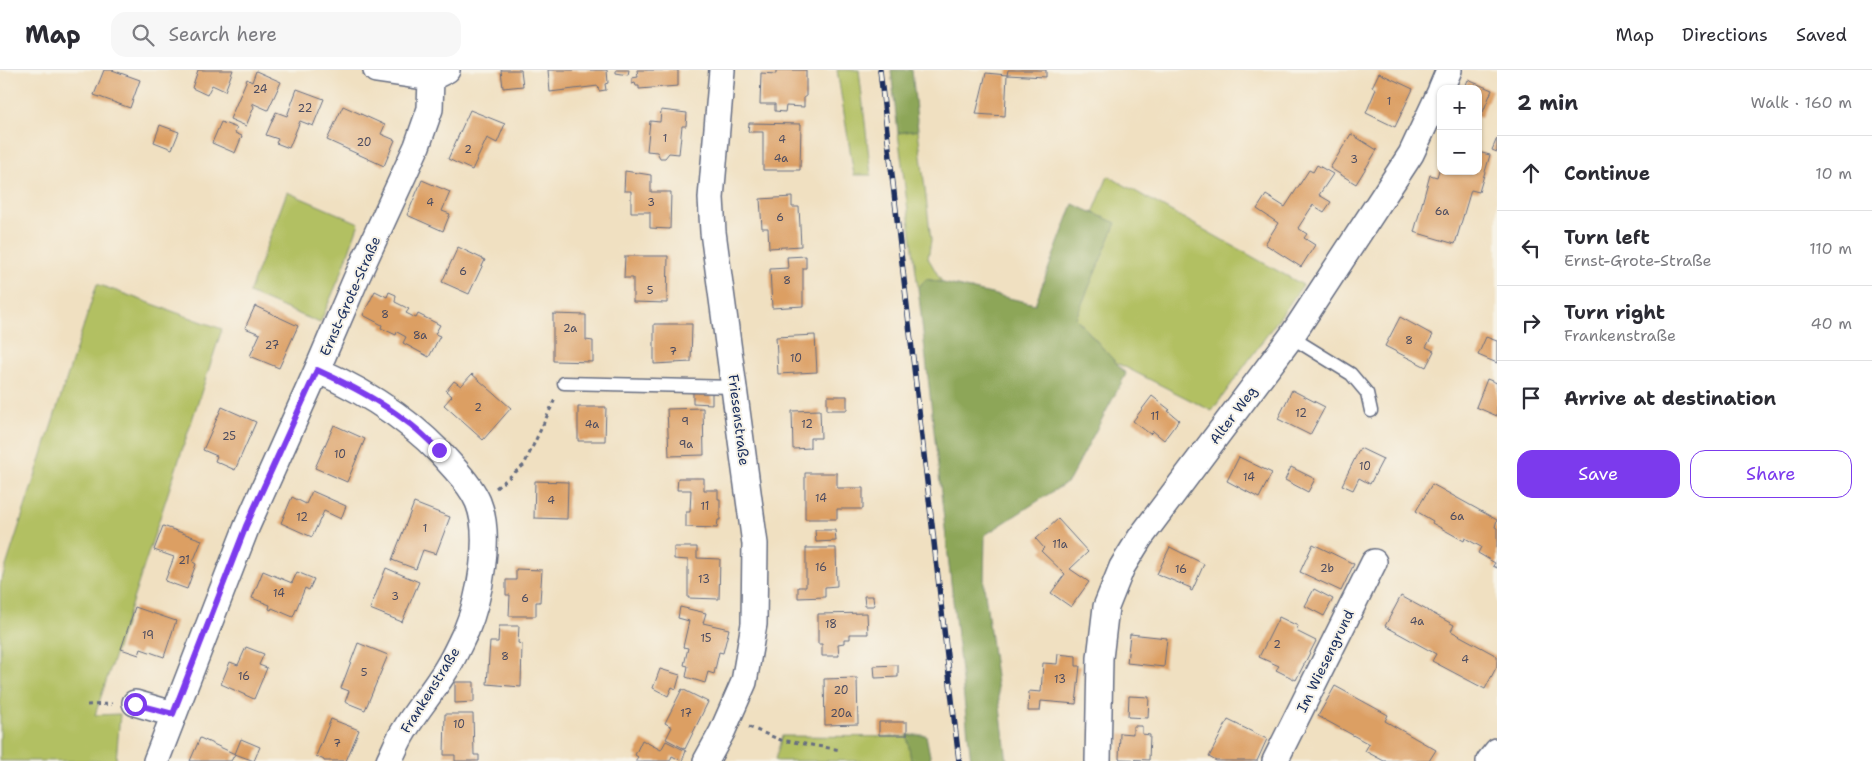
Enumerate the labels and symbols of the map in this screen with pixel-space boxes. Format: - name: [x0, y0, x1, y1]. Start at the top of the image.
- house number: 24: [253, 82, 268, 97]
- house number: 1: [1387, 94, 1391, 109]
- house number: 22: [298, 101, 312, 116]
- house number: 1: [663, 131, 667, 146]
- house number: 4: [778, 132, 786, 147]
- house number: 20: [356, 135, 372, 150]
- house number: 2: [464, 142, 472, 157]
- house number: 4a: [774, 151, 788, 166]
- house number: 3: [1350, 152, 1358, 167]
- house number: 4: [426, 195, 434, 210]
- house number: 3: [647, 195, 655, 210]
- house number: 6a: [1435, 204, 1449, 219]
- house number: 6: [776, 210, 784, 225]
- street label: Ernst-Grote-Straße: [316, 233, 385, 359]
- house number: 6: [459, 264, 467, 279]
- house number: 8: [783, 273, 791, 288]
- house number: 5: [647, 283, 654, 298]
- house number: 8: [381, 307, 389, 322]
- house number: 2a: [563, 321, 577, 336]
- house number: 8a: [413, 328, 427, 343]
- house number: 8: [1405, 333, 1413, 348]
- house number: 27: [265, 338, 280, 353]
- house number: 7: [669, 344, 677, 359]
- house number: 10: [790, 351, 802, 366]
- street label: Friesenstraße: [724, 373, 754, 467]
- street label: Alter Weg: [1205, 382, 1261, 448]
- house number: 2: [474, 400, 482, 415]
- house number: 12: [1295, 406, 1307, 421]
- house number: 11: [1151, 409, 1159, 424]
- house number: 9: [681, 414, 689, 429]
- house number: 4a: [585, 417, 599, 432]
- house number: 12: [801, 417, 813, 432]
- house number: 25: [222, 429, 236, 444]
- house number: 9a: [679, 437, 693, 452]
- route end: [428, 439, 451, 462]
- house number: 10: [334, 447, 346, 462]
- house number: 10: [1359, 459, 1371, 474]
- house number: 14: [1243, 470, 1255, 485]
- house number: 14: [815, 491, 827, 506]
- house number: 4: [547, 493, 555, 508]
- house number: 11: [701, 499, 709, 514]
- house number: 6a: [1450, 509, 1464, 524]
- house number: 12: [296, 510, 308, 525]
- house number: 1: [423, 521, 427, 536]
- house number: 11a: [1052, 537, 1068, 552]
- house number: 21: [178, 553, 190, 568]
- house number: 16: [815, 560, 827, 575]
- house number: 2b: [1320, 561, 1334, 576]
- house number: 16: [1175, 562, 1187, 577]
- house number: 13: [698, 572, 710, 587]
- house number: 14: [273, 586, 285, 601]
- house number: 3: [391, 589, 399, 604]
- house number: 6: [521, 591, 529, 606]
- street label: Im Wiesengrund: [1292, 607, 1358, 715]
- house number: 4a: [1410, 614, 1424, 629]
- house number: 18: [825, 617, 837, 632]
- house number: 19: [142, 628, 154, 643]
- house number: 15: [700, 631, 712, 646]
- house number: 2: [1273, 637, 1281, 652]
- street label: Frankenstraße: [396, 644, 464, 736]
- house number: 8: [501, 649, 509, 664]
- house number: 4: [1461, 652, 1469, 667]
- house number: 5: [361, 665, 368, 680]
- house number: 16: [238, 669, 250, 684]
- house number: 13: [1054, 672, 1066, 687]
- house number: 20: [833, 683, 849, 698]
- route start: [124, 693, 147, 716]
- house number: 17: [680, 706, 692, 721]
- house number: 20a: [830, 706, 852, 721]
- house number: 10: [453, 717, 465, 732]
- house number: 7: [333, 736, 341, 751]

